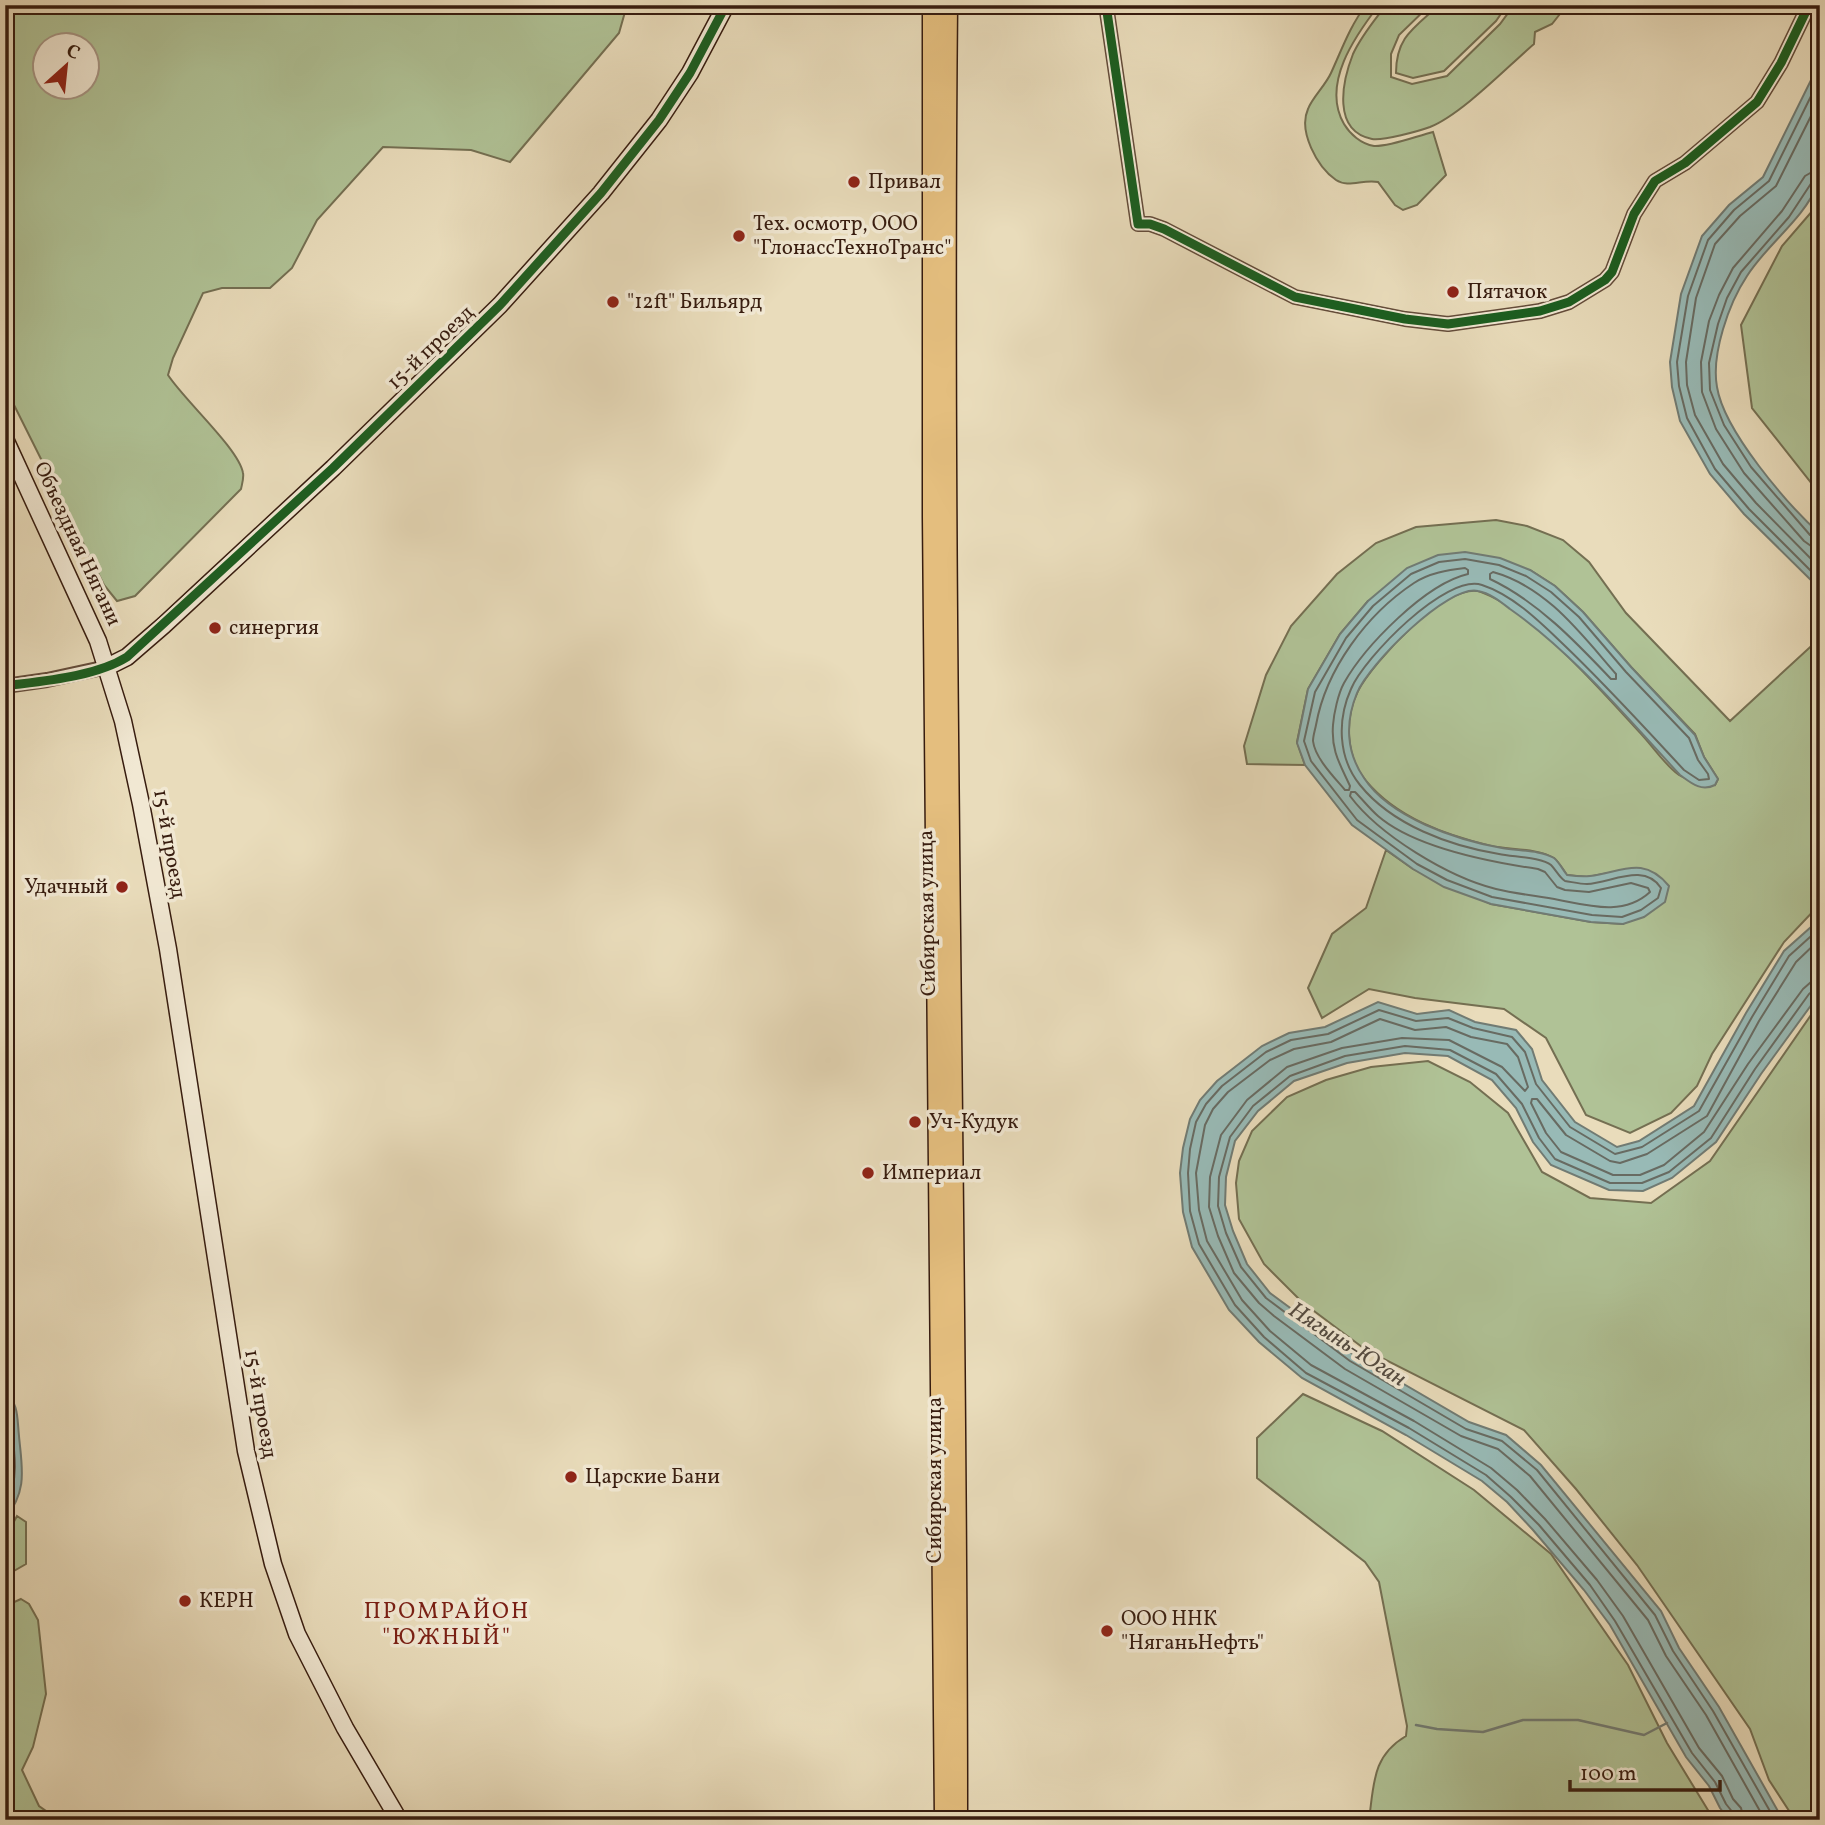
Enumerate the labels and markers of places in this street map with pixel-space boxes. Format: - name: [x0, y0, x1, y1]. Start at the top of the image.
- place label: Привал: [868, 168, 941, 197]
- marker: Привал: [846, 174, 862, 190]
- place label: Тех. осмотр, ООО "ГлонассТехноТранс": [753, 210, 951, 263]
- marker: Тех. осмотр, ООО "ГлонассТехноТранс": [731, 228, 747, 244]
- place label: Пятачок: [1467, 278, 1547, 307]
- marker: Пятачок: [1445, 284, 1461, 300]
- place label: "12ft" Бильярд: [627, 288, 762, 317]
- marker: "12ft" Бильярд: [605, 294, 621, 310]
- place label: синергия: [229, 614, 319, 643]
- marker: синергия: [207, 620, 223, 636]
- place label: Удачный: [24, 873, 108, 902]
- marker: Удачный: [114, 879, 130, 895]
- place label: Уч-Кудук: [929, 1108, 1019, 1137]
- marker: Уч-Кудук: [907, 1114, 923, 1130]
- place label: Империал: [882, 1159, 981, 1188]
- marker: Империал: [860, 1165, 876, 1181]
- place label: Царские Бани: [585, 1463, 720, 1492]
- marker: Царские Бани: [563, 1469, 579, 1485]
- place label: КЕРН: [199, 1587, 254, 1616]
- marker: КЕРН: [177, 1593, 193, 1609]
- place label: ООО ННК "НяганьНефть": [1121, 1605, 1264, 1658]
- marker: ООО ННК "НяганьНефть": [1099, 1623, 1115, 1639]

